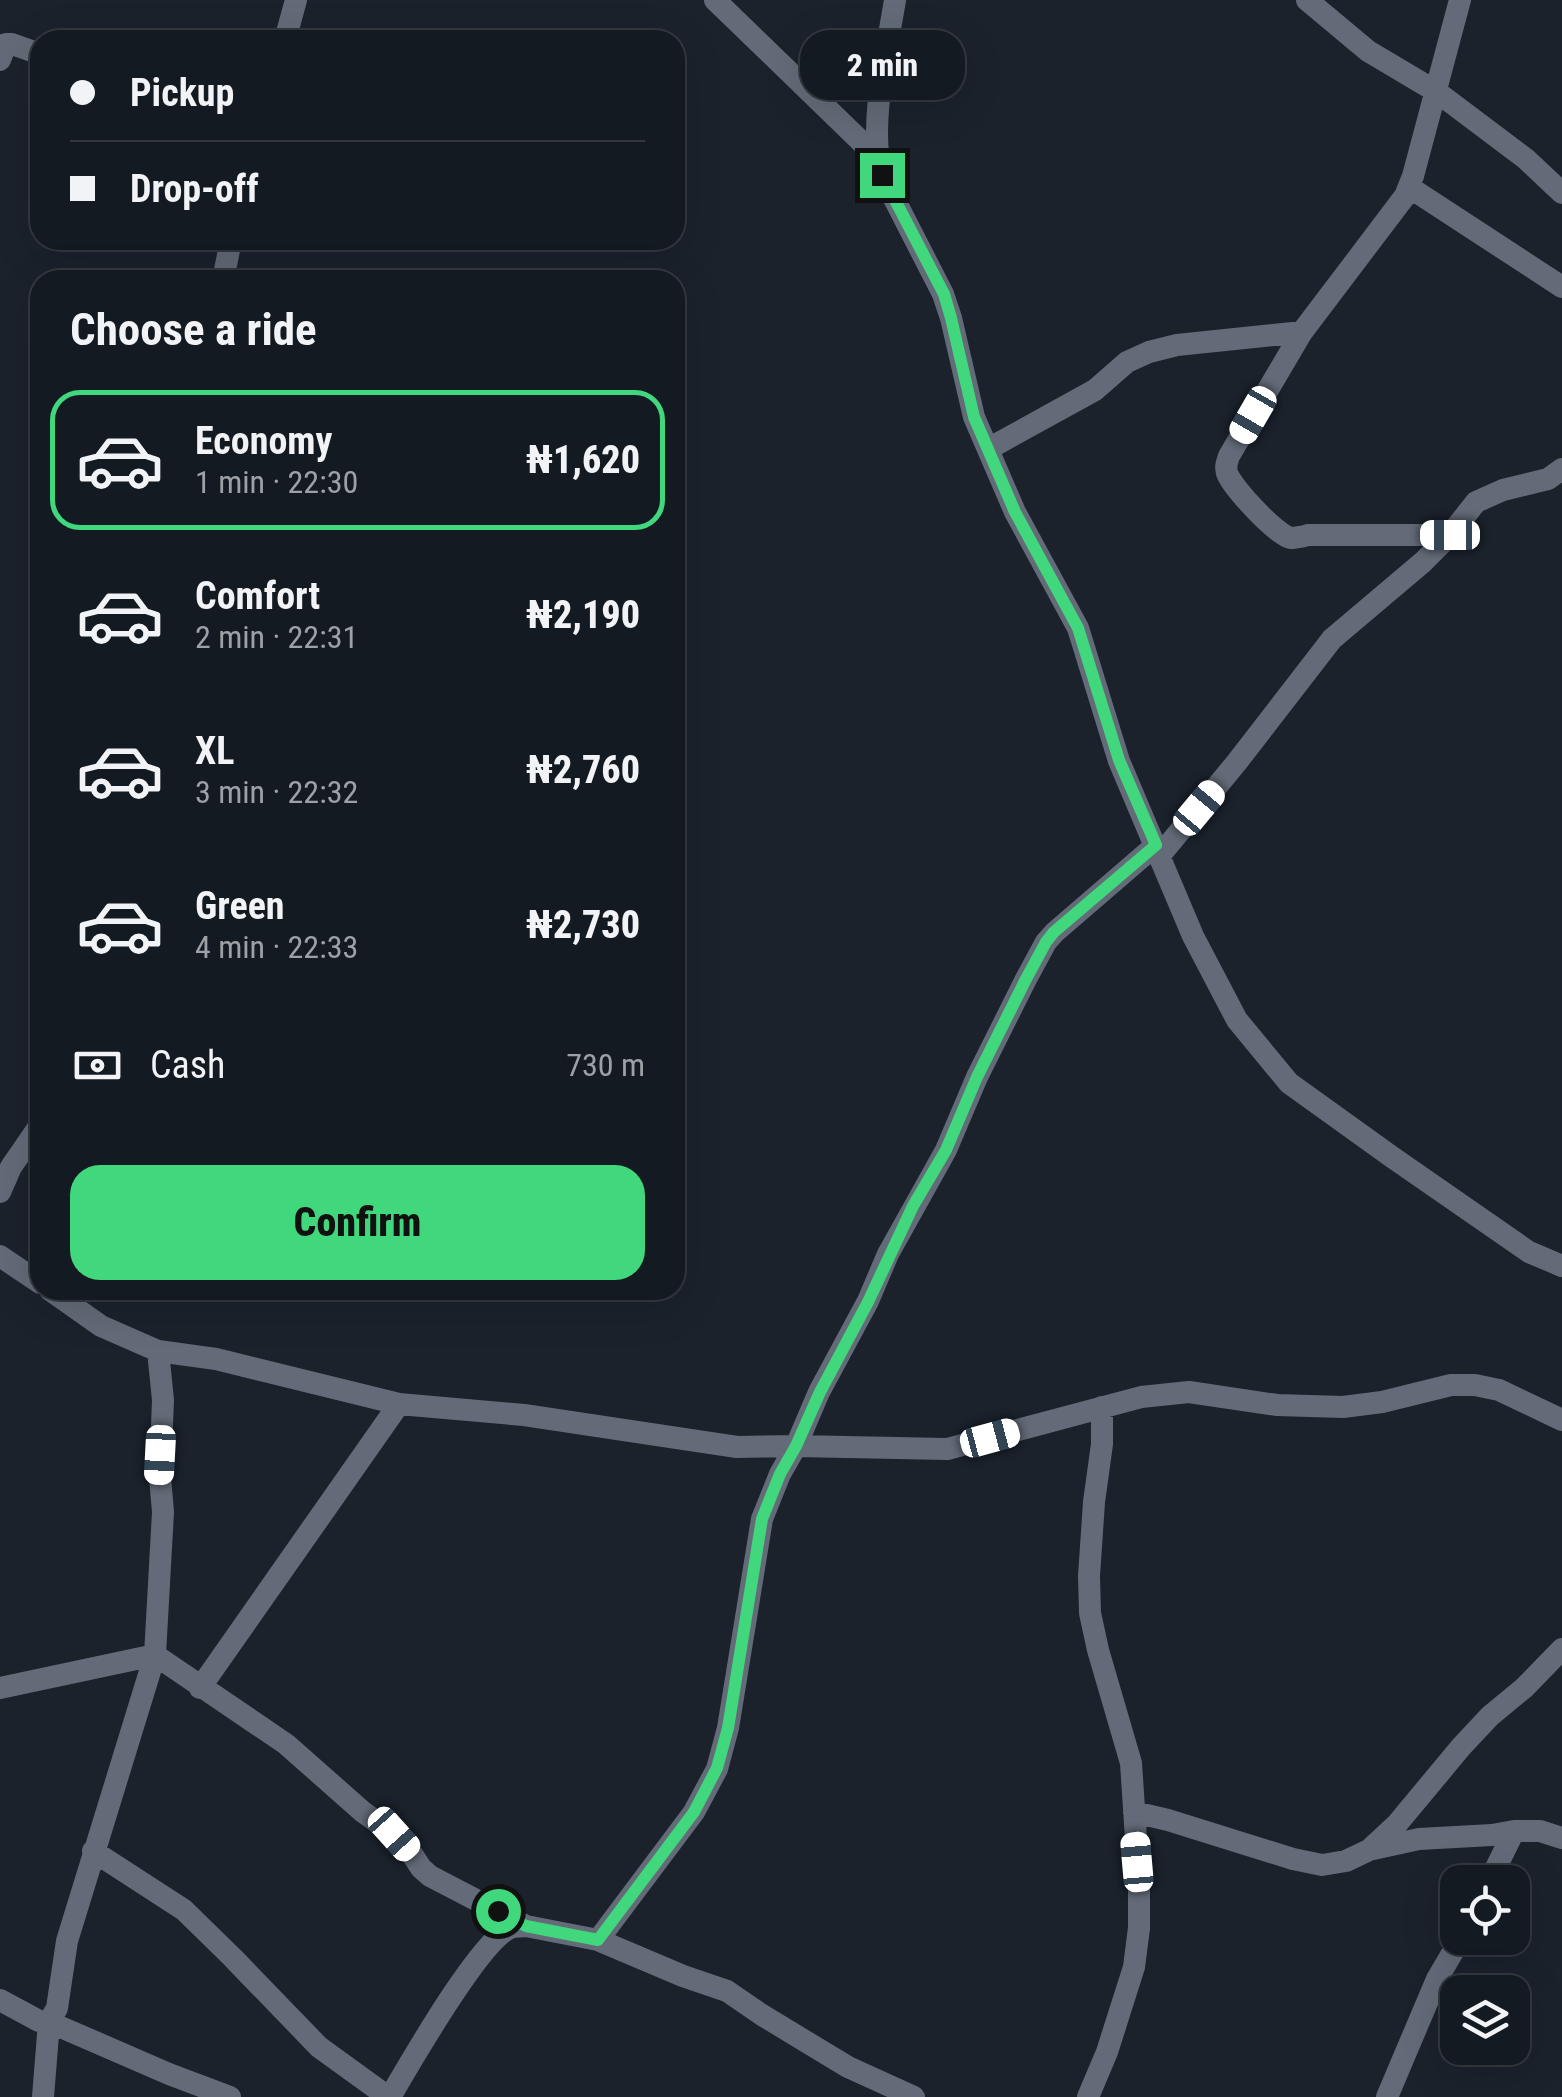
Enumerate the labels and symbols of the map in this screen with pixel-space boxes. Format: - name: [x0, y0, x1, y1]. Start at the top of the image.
- callout: 2 min: [800, 30, 964, 100]
- route end: [860, 153, 905, 198]
- car: [1225, 382, 1281, 448]
- car: [1420, 520, 1480, 550]
- car: [1168, 775, 1230, 841]
- car: [957, 1416, 1023, 1460]
- car: [143, 1424, 177, 1486]
- car: [363, 1802, 425, 1866]
- car: [1119, 1831, 1155, 1893]
- route start: [476, 1889, 521, 1934]

